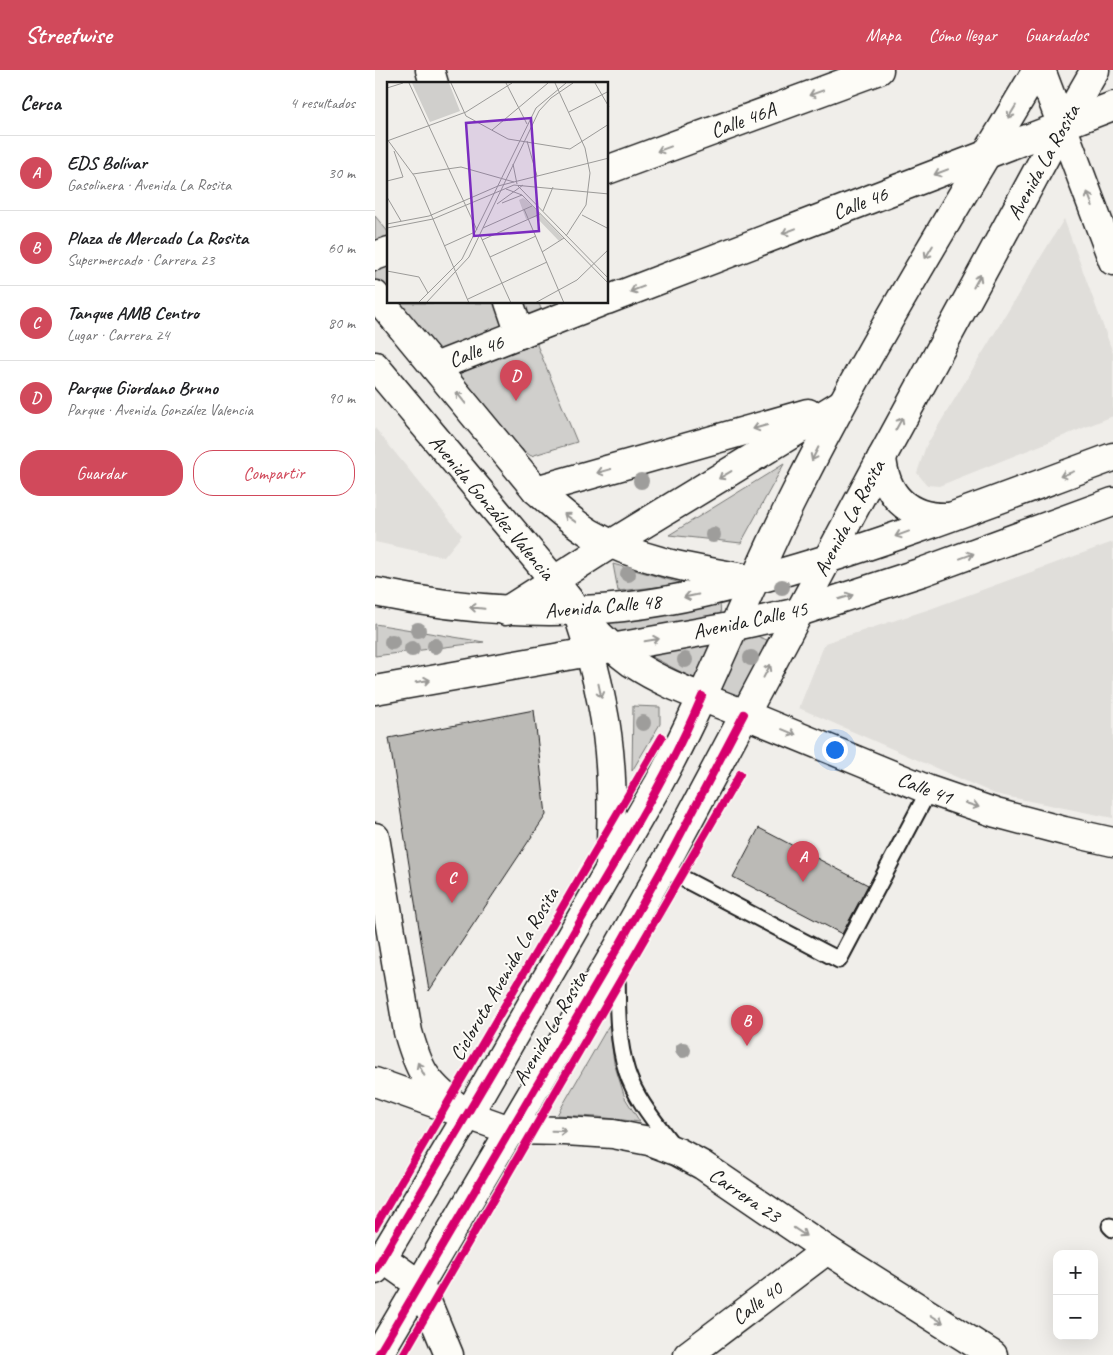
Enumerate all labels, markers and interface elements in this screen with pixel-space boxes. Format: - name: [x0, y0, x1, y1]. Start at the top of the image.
- text: Streetwise: [25, 20, 111, 50]
- text: Mapa: [866, 24, 901, 46]
- text: Cómo llegar: [929, 24, 997, 46]
- text: Guardados: [1025, 24, 1088, 46]
- inset map: [387, 82, 609, 304]
- one-way arrow: [809, 89, 825, 98]
- text: Cerca: [20, 90, 61, 116]
- text: 4 resultados: [290, 93, 355, 113]
- street label: Calle 46A: [707, 96, 781, 144]
- street label: Avenida La Rosita: [1001, 98, 1086, 224]
- one-way arrow: [1007, 104, 1017, 119]
- one-way arrow: [657, 145, 672, 154]
- text: EDS Bolívar: [67, 151, 147, 175]
- text: A: [32, 163, 40, 183]
- text: 30 m: [328, 163, 355, 183]
- one-way arrow: [933, 168, 949, 177]
- text: Gasolinera · Avenida La Rosita: [67, 175, 231, 195]
- street label: Calle 46: [829, 180, 892, 225]
- one-way arrow: [1084, 192, 1094, 207]
- text: Plaza de Mercado La Rosita: [67, 226, 248, 250]
- one-way arrow: [782, 226, 797, 236]
- text: B: [32, 238, 40, 258]
- text: 60 m: [328, 238, 355, 258]
- one-way arrow: [924, 244, 934, 258]
- text: Supermercado · Carrera 23: [67, 250, 214, 270]
- one-way arrow: [973, 274, 983, 289]
- one-way arrow: [630, 285, 645, 294]
- text: Tanque AMB Centro: [67, 301, 199, 325]
- text: C: [32, 313, 40, 333]
- text: 80 m: [328, 313, 355, 333]
- text: Lugar · Carrera 24: [67, 325, 170, 345]
- street label: Calle 46: [445, 328, 508, 373]
- pin: D: [500, 360, 532, 401]
- text: Parque Giordano Bruno: [67, 376, 218, 400]
- text: D: [31, 388, 41, 408]
- text: 90 m: [328, 388, 355, 408]
- one-way arrow: [456, 392, 467, 405]
- text: Parque · Avenida González Valencia: [67, 400, 253, 420]
- one-way arrow: [895, 417, 905, 431]
- one-way arrow: [753, 422, 769, 432]
- street label: Avenida González Valencia: [424, 429, 561, 586]
- one-way arrow: [810, 446, 819, 461]
- button: Guardar: [20, 450, 183, 496]
- button: Compartir: [193, 450, 355, 496]
- street label: Avenida La Rosita: [808, 454, 891, 581]
- one-way arrow: [596, 466, 612, 476]
- one-way arrow: [718, 470, 732, 480]
- one-way arrow: [1060, 470, 1075, 479]
- one-way arrow: [563, 513, 577, 523]
- one-way arrow: [894, 529, 910, 539]
- one-way arrow: [959, 551, 975, 560]
- street label: Avenida Calle 48: [544, 588, 665, 624]
- one-way arrow: [683, 592, 699, 601]
- one-way arrow: [837, 592, 853, 602]
- street label: Avenida Calle 45: [690, 595, 811, 645]
- one-way arrow: [469, 603, 485, 613]
- one-way arrow: [643, 635, 659, 645]
- one-way arrow: [763, 664, 772, 679]
- one-way arrow: [415, 676, 431, 686]
- one-way arrow: [596, 683, 605, 699]
- one-way arrow: [781, 728, 796, 737]
- your location: [822, 737, 848, 763]
- street label: Calle 41: [894, 766, 958, 811]
- one-way arrow: [964, 801, 980, 810]
- pin: A: [787, 841, 819, 882]
- pin: C: [436, 862, 468, 903]
- street label: Cicloruta Avenida La Rosita: [444, 883, 564, 1065]
- street label: Avenida La Rosita: [507, 966, 593, 1090]
- pin: B: [731, 1005, 763, 1046]
- one-way arrow: [416, 1062, 425, 1077]
- one-way arrow: [550, 1126, 567, 1136]
- street label: Carrera 23: [704, 1162, 787, 1229]
- one-way arrow: [793, 1227, 807, 1237]
- map controls: [1053, 1250, 1098, 1340]
- button: +: [1053, 1250, 1098, 1295]
- street label: Calle 40: [726, 1275, 789, 1331]
- button: −: [1053, 1295, 1098, 1340]
- one-way arrow: [929, 1315, 943, 1325]

